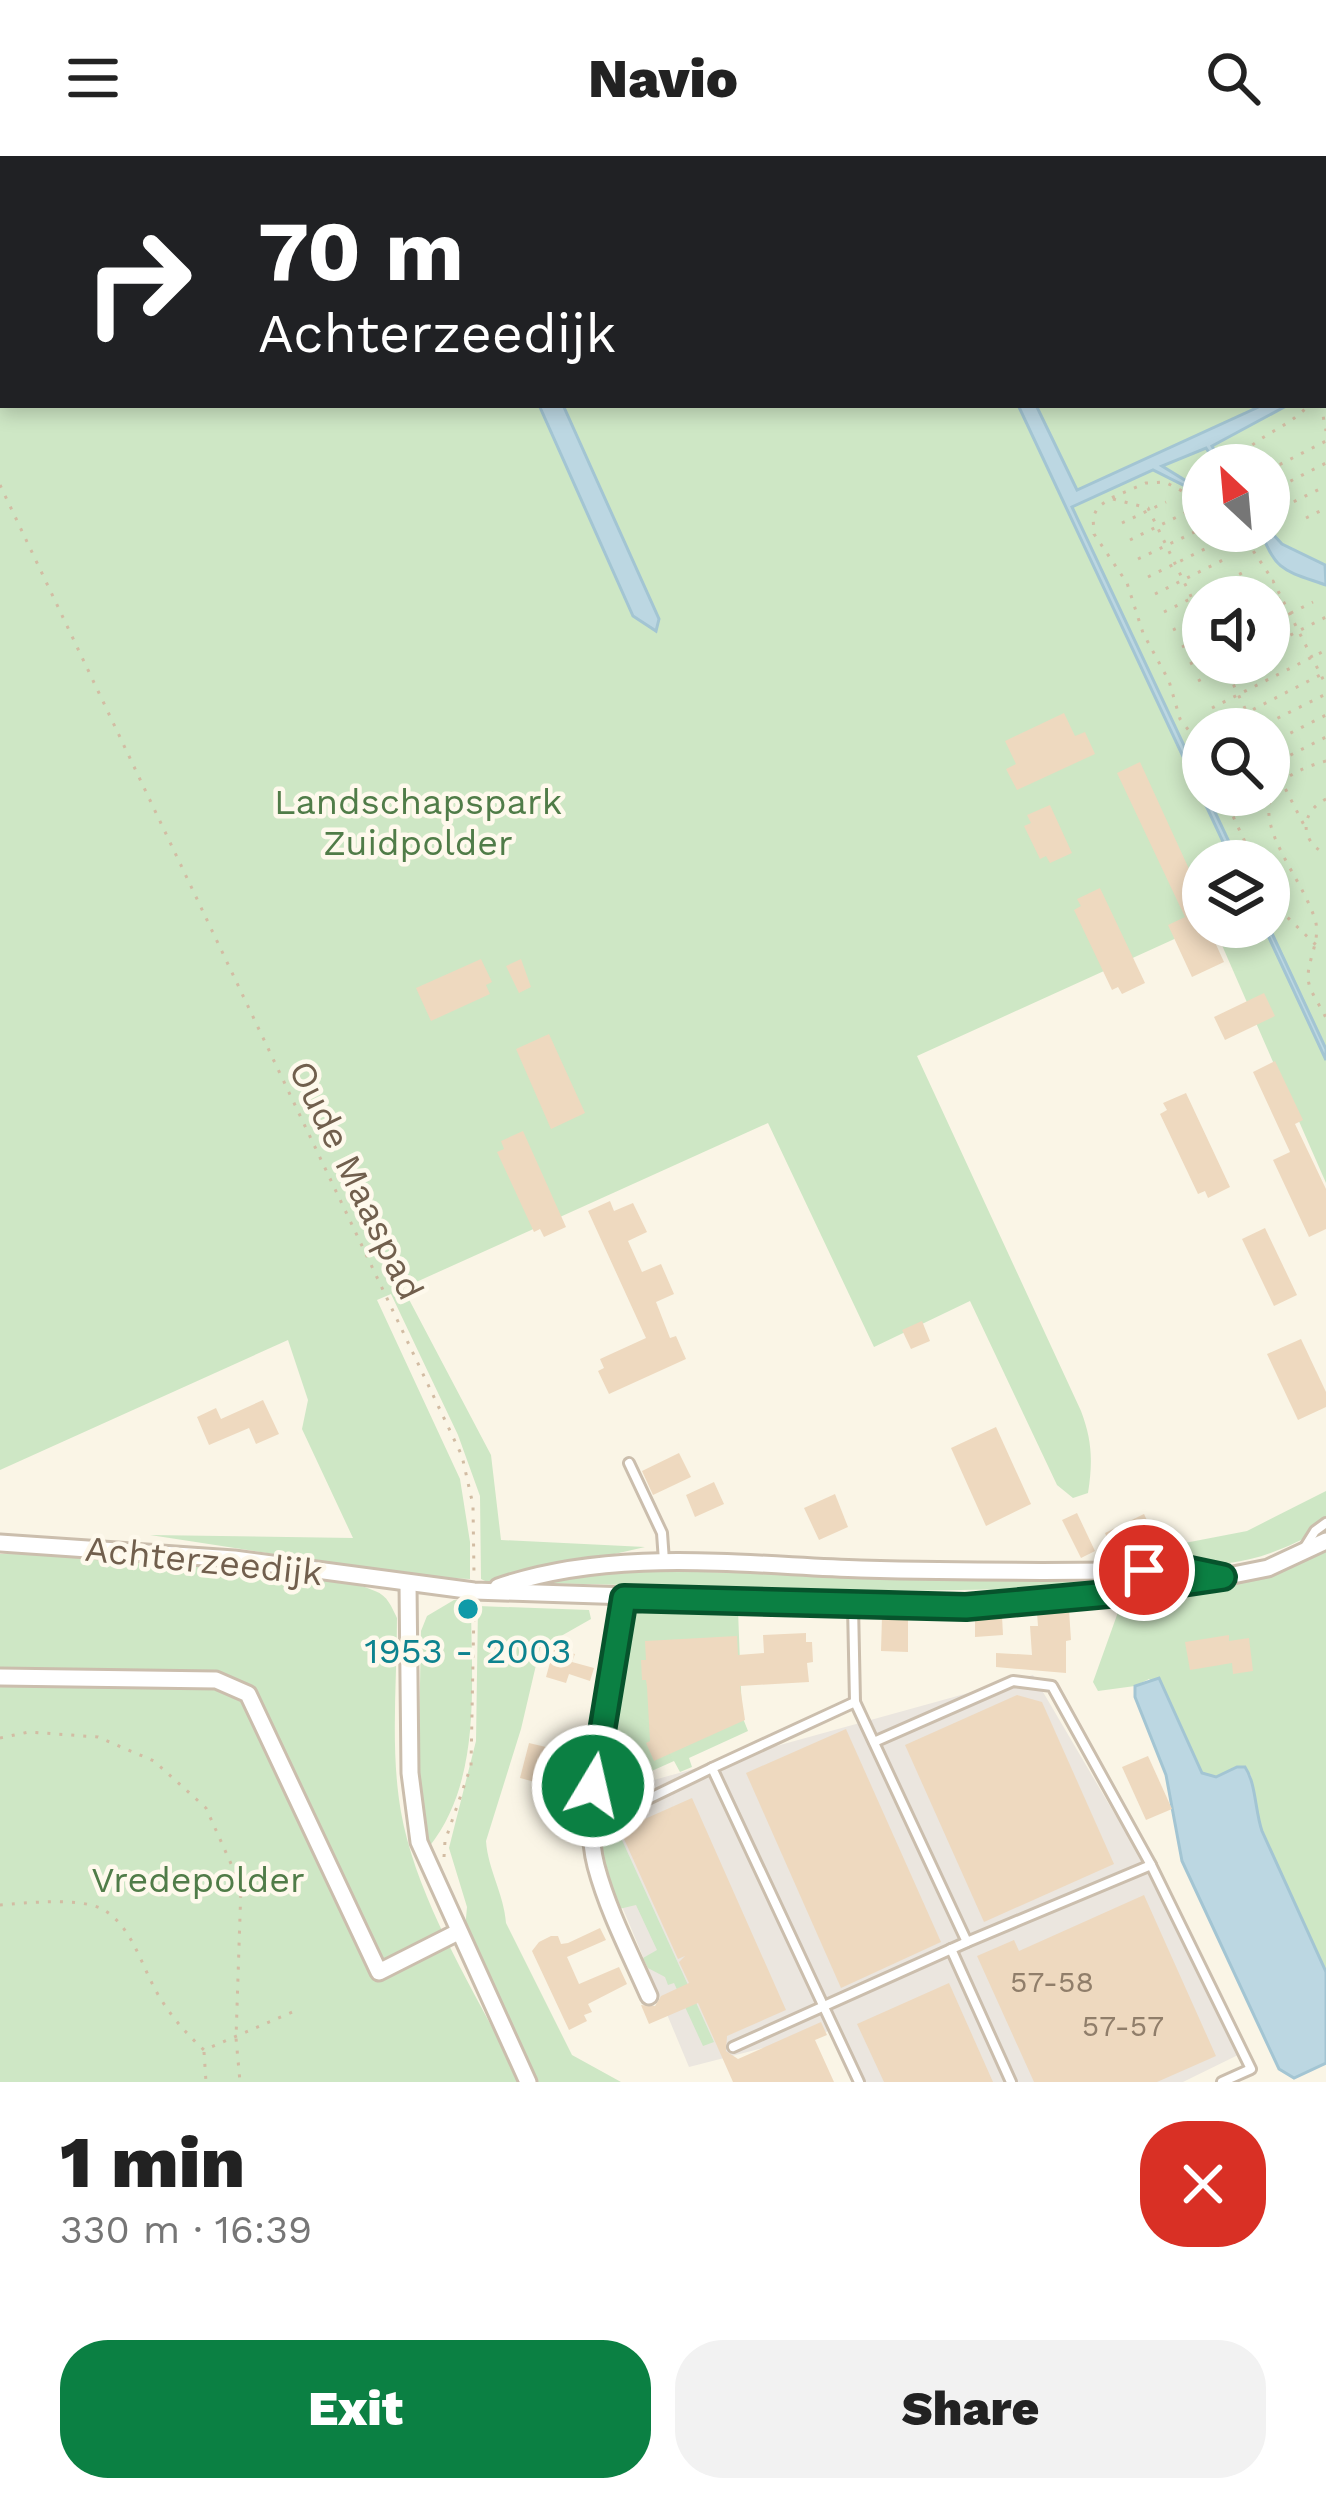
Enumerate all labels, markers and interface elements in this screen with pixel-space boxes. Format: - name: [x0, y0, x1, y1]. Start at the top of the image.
- icon: menu: [60, 45, 126, 111]
- icon: search: [1200, 45, 1266, 111]
- text: Navio: [588, 47, 738, 110]
- text: 70 m: [258, 202, 464, 300]
- icon: right: [60, 204, 216, 360]
- text: Achterzeedijk: [258, 302, 616, 365]
- north arrow: [1182, 444, 1290, 552]
- map controls: [1182, 444, 1290, 948]
- button: sound: [1182, 576, 1290, 684]
- button: search: [1182, 708, 1290, 816]
- park label: Landschapspark Zuidpolder: [274, 781, 562, 864]
- button: layers: [1182, 840, 1290, 948]
- street label: Oude Maaspad: [280, 1054, 432, 1307]
- pin: [1093, 1519, 1195, 1621]
- street label: Achterzeedijk: [83, 1528, 325, 1594]
- icon: arrive: [1111, 1537, 1177, 1603]
- marker: 1953 - 2003: [455, 1596, 481, 1622]
- place label: 1953 - 2003: [364, 1630, 572, 1672]
- position arrow: [530, 1723, 656, 1849]
- park label: Vredepolder: [91, 1859, 305, 1901]
- house number: 57-58: [1010, 1964, 1094, 1999]
- house number: 57-57: [1082, 2008, 1164, 2043]
- text: 1 min: [60, 2120, 245, 2204]
- button: close: [1140, 2121, 1266, 2247]
- text: 330 m · 16:39: [60, 2207, 312, 2252]
- button: Exit: [60, 2340, 651, 2478]
- button: Share: [675, 2340, 1266, 2478]

